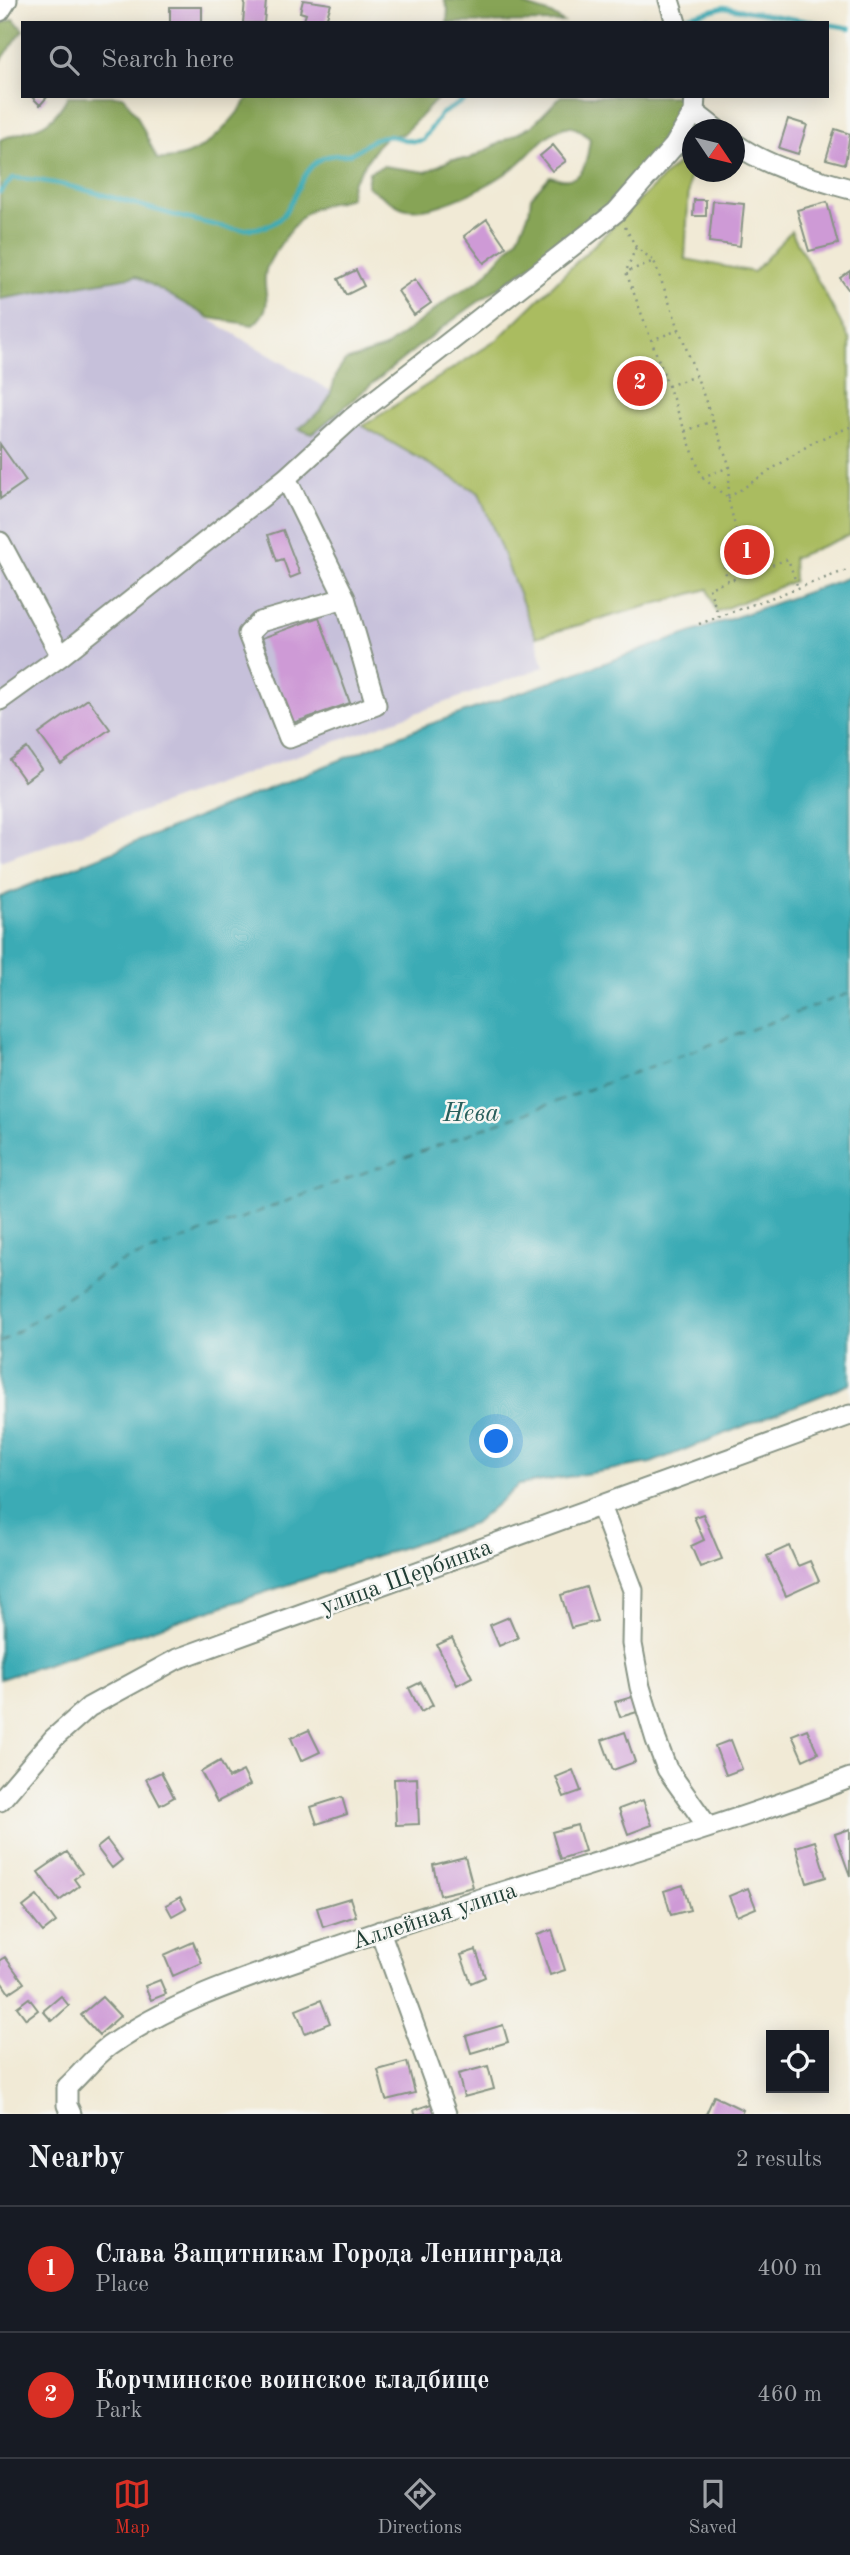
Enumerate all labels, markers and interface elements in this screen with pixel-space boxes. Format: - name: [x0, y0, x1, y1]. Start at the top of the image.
- search box: [21, 21, 829, 98]
- icon: search: [45, 41, 83, 79]
- text: Search here: [101, 47, 234, 73]
- north arrow: [682, 119, 745, 182]
- pin: 2: [617, 357, 663, 409]
- pin: 1: [724, 526, 770, 578]
- water label: Нева: [442, 1101, 499, 1127]
- your location: [479, 1424, 513, 1458]
- street label: улица Щербинка: [318, 1536, 496, 1620]
- street label: Аллейная улица: [349, 1879, 520, 1955]
- map controls: [766, 2030, 829, 2093]
- button: locate: [766, 2030, 829, 2093]
- text: Nearby: [28, 2144, 125, 2174]
- text: 2 results: [736, 2148, 822, 2171]
- text: Слава Защитникам Города Ленинграда: [95, 2242, 563, 2268]
- text: 1: [44, 2257, 58, 2280]
- text: 400 m: [757, 2257, 822, 2280]
- text: Place: [95, 2273, 149, 2296]
- text: Корчминское воинское кладбище: [95, 2368, 490, 2394]
- text: 2: [44, 2383, 58, 2406]
- text: 460 m: [757, 2383, 822, 2406]
- text: Park: [95, 2399, 142, 2422]
- tab: Map: [113, 2475, 151, 2540]
- tab: Directions: [378, 2475, 462, 2540]
- tab: Saved: [688, 2475, 737, 2540]

